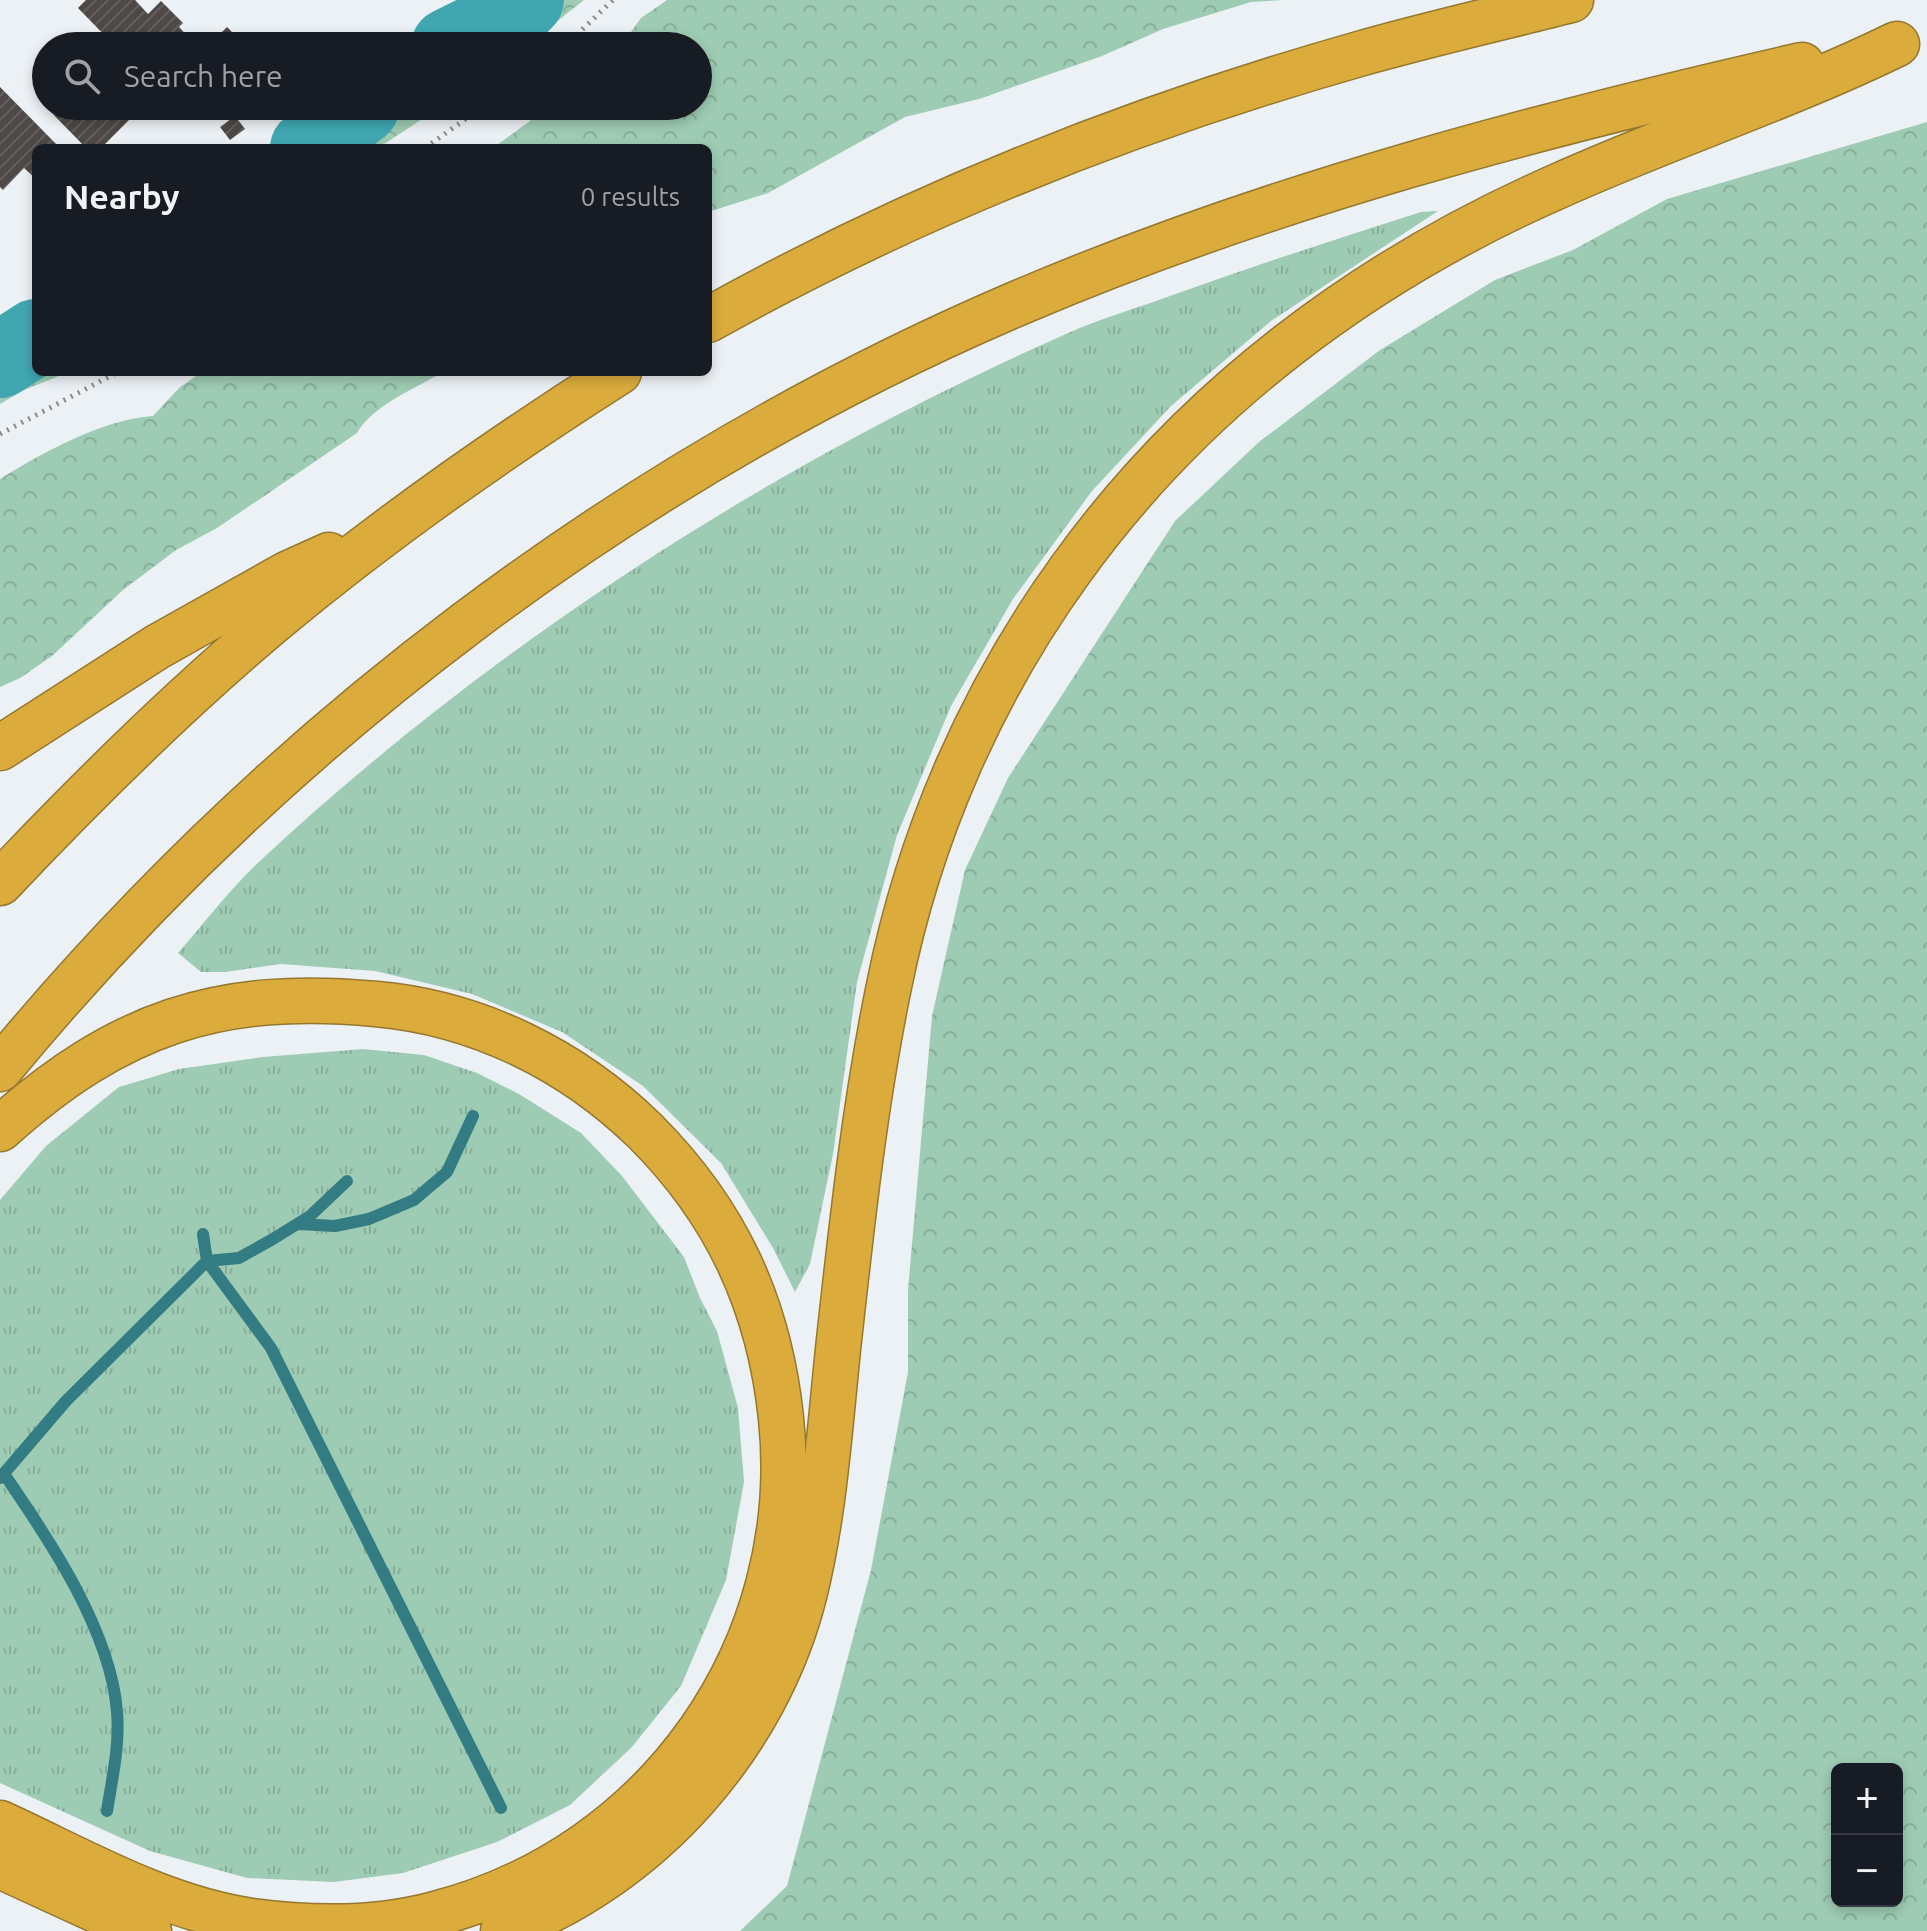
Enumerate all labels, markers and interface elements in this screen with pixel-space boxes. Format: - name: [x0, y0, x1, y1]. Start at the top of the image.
- search box: [32, 32, 712, 120]
- icon: search: [60, 54, 104, 98]
- text: Search here: [124, 59, 283, 93]
- text: Nearby: [64, 177, 179, 215]
- text: 0 results: [581, 182, 680, 211]
- map controls: [1831, 1763, 1903, 1907]
- button: +: [1831, 1763, 1903, 1835]
- button: −: [1831, 1835, 1903, 1907]

